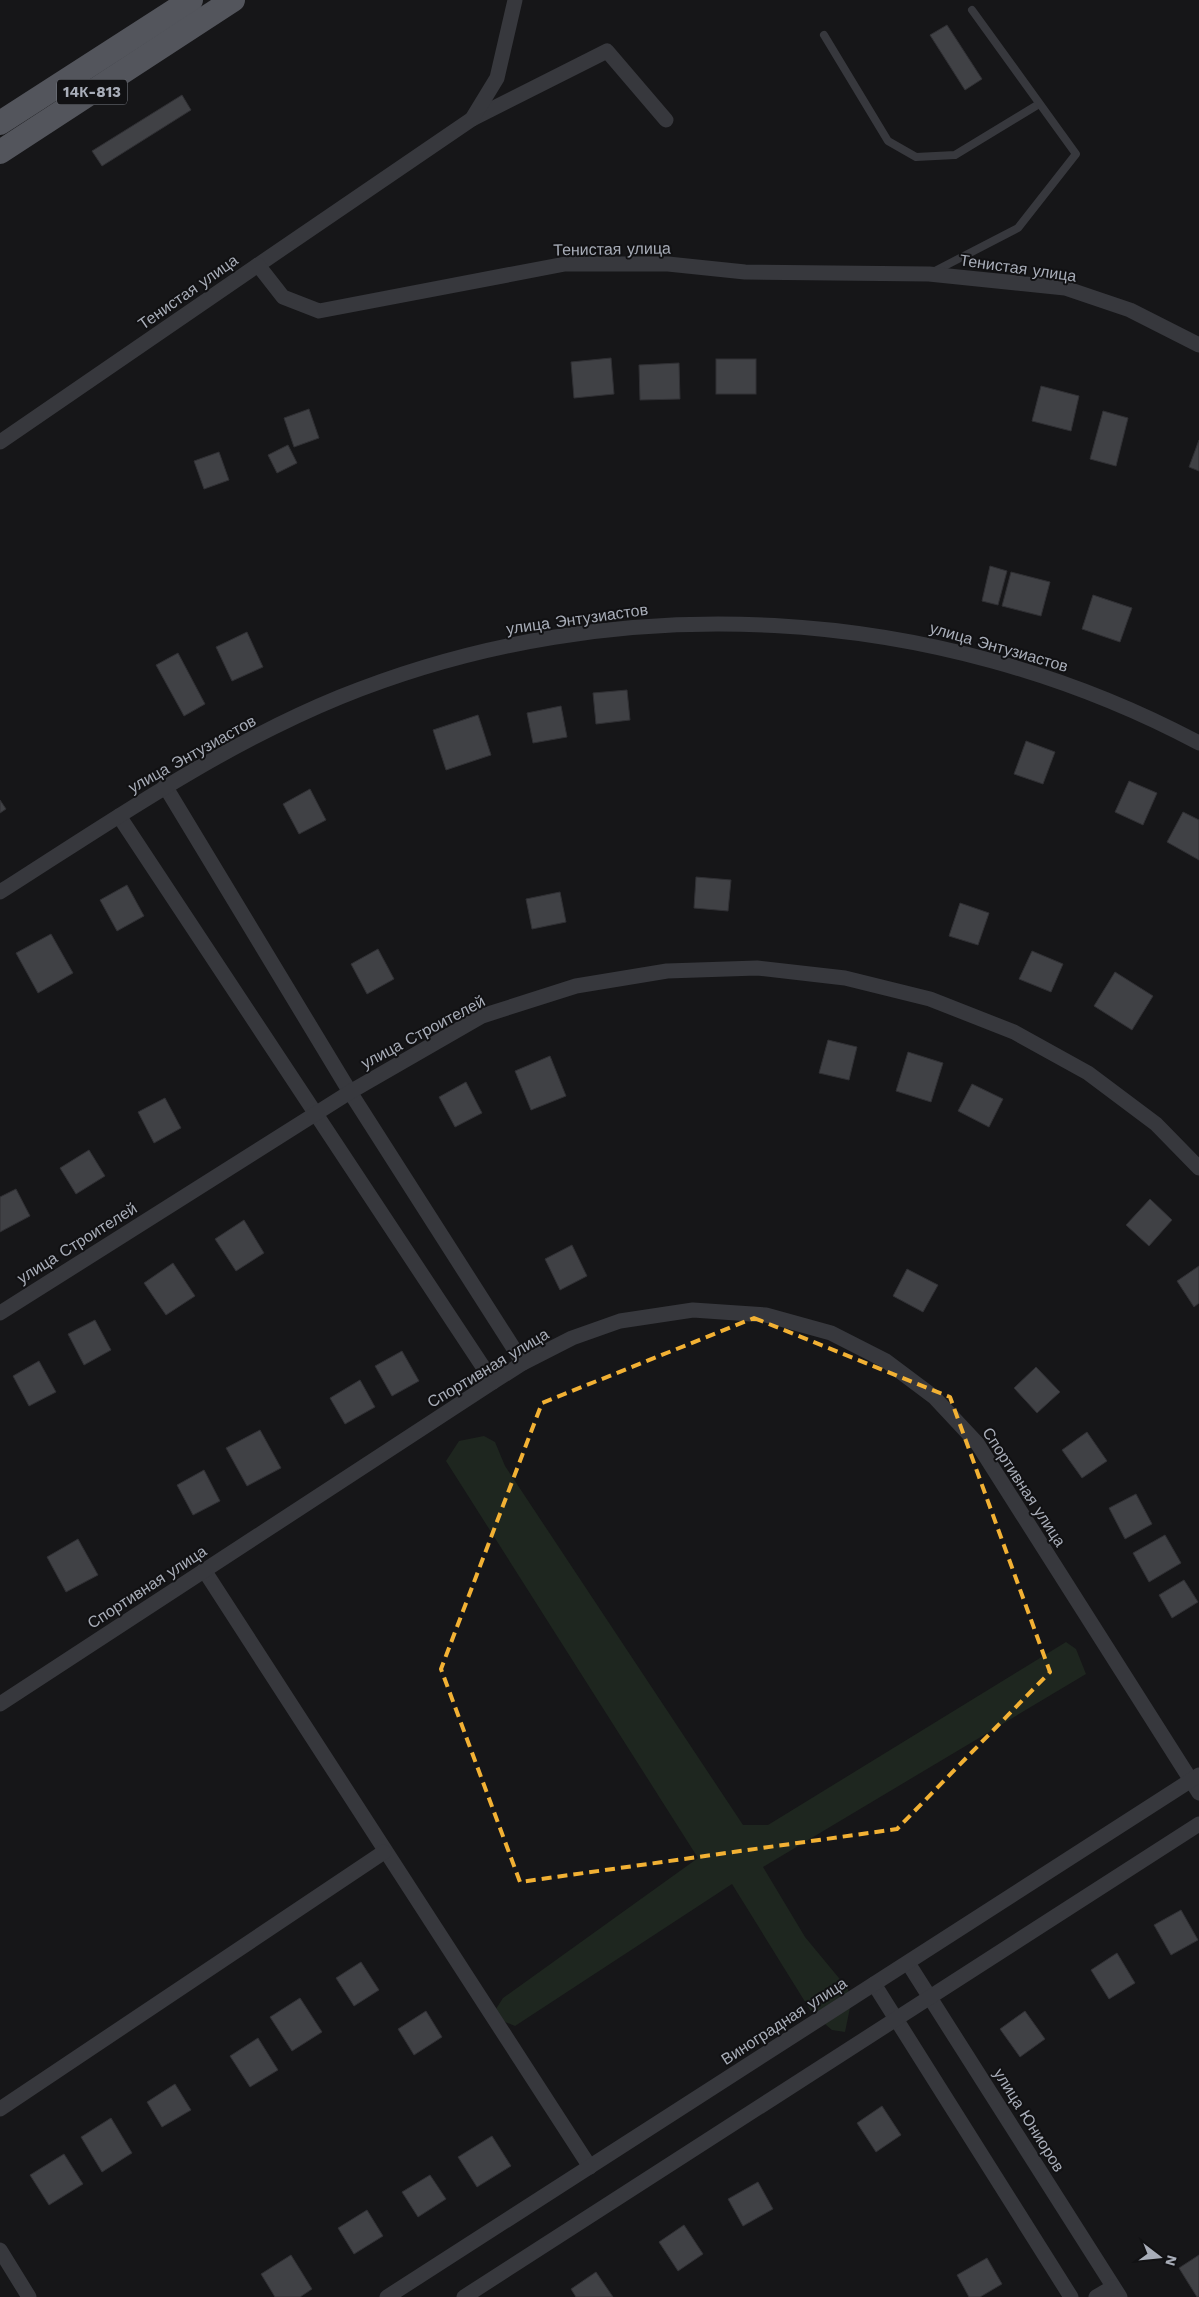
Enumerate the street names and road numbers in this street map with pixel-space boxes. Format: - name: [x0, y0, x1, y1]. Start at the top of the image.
- road number: 14К-813: [57, 80, 127, 104]
- street label: Тенистая улица: [553, 238, 671, 260]
- street label: Тенистая улица: [134, 250, 242, 334]
- street label: Тенистая улица: [958, 250, 1078, 286]
- street label: улица Энтузиастов: [505, 600, 649, 638]
- street label: улица Энтузиастов: [928, 618, 1070, 676]
- street label: улица Энтузиастов: [125, 711, 259, 797]
- street label: улица Строителей: [358, 991, 488, 1073]
- street label: улица Строителей: [14, 1198, 140, 1288]
- street label: Спортивная улица: [424, 1324, 552, 1412]
- street label: Спортивная улица: [978, 1424, 1070, 1550]
- street label: Спортивная улица: [84, 1541, 210, 1633]
- street label: Виноградная улица: [718, 1973, 851, 2069]
- street label: улица Юниоров: [990, 2065, 1068, 2175]

